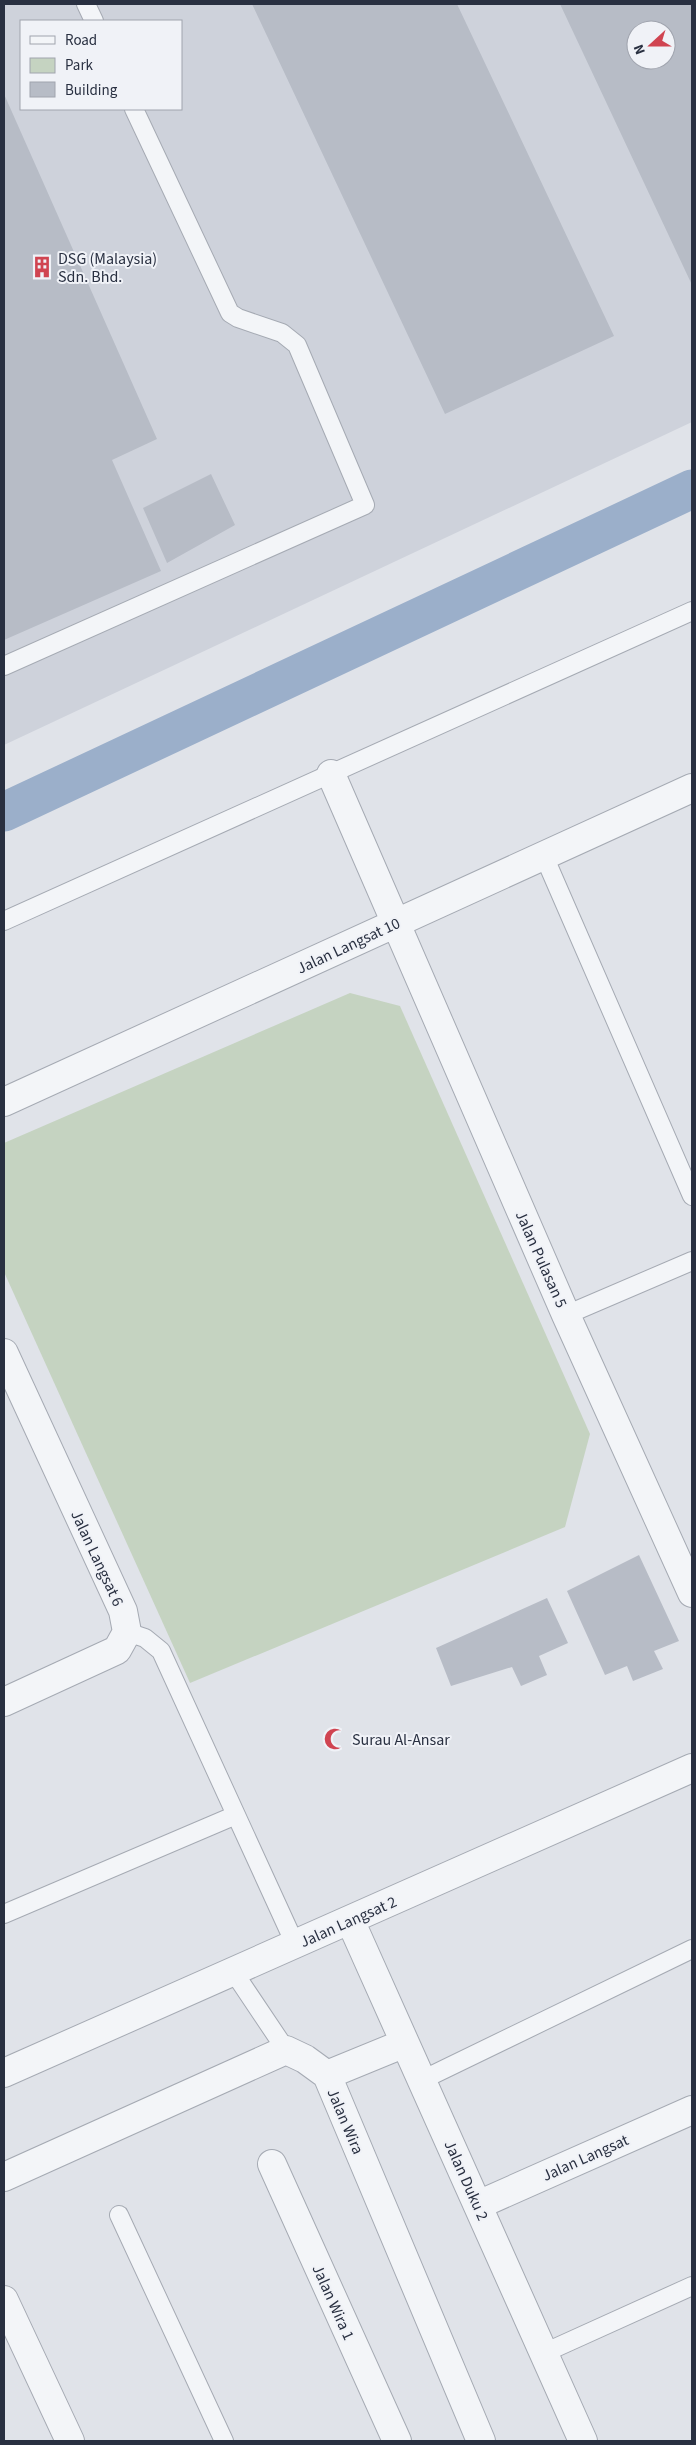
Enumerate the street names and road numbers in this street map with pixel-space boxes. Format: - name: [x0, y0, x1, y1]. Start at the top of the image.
- street label: Jalan Langsat 10: [293, 912, 404, 979]
- street label: Jalan Pulasan 5: [510, 1207, 572, 1312]
- street label: Jalan Langsat 6: [65, 1507, 129, 1610]
- street label: Jalan Langsat 2: [297, 1891, 400, 1953]
- street label: Jalan Wira: [321, 2085, 369, 2158]
- street label: Jalan Langsat: [539, 2129, 633, 2187]
- street label: Jalan Duku 2: [439, 2137, 494, 2224]
- street label: Jalan Wira 1: [307, 2261, 360, 2344]

